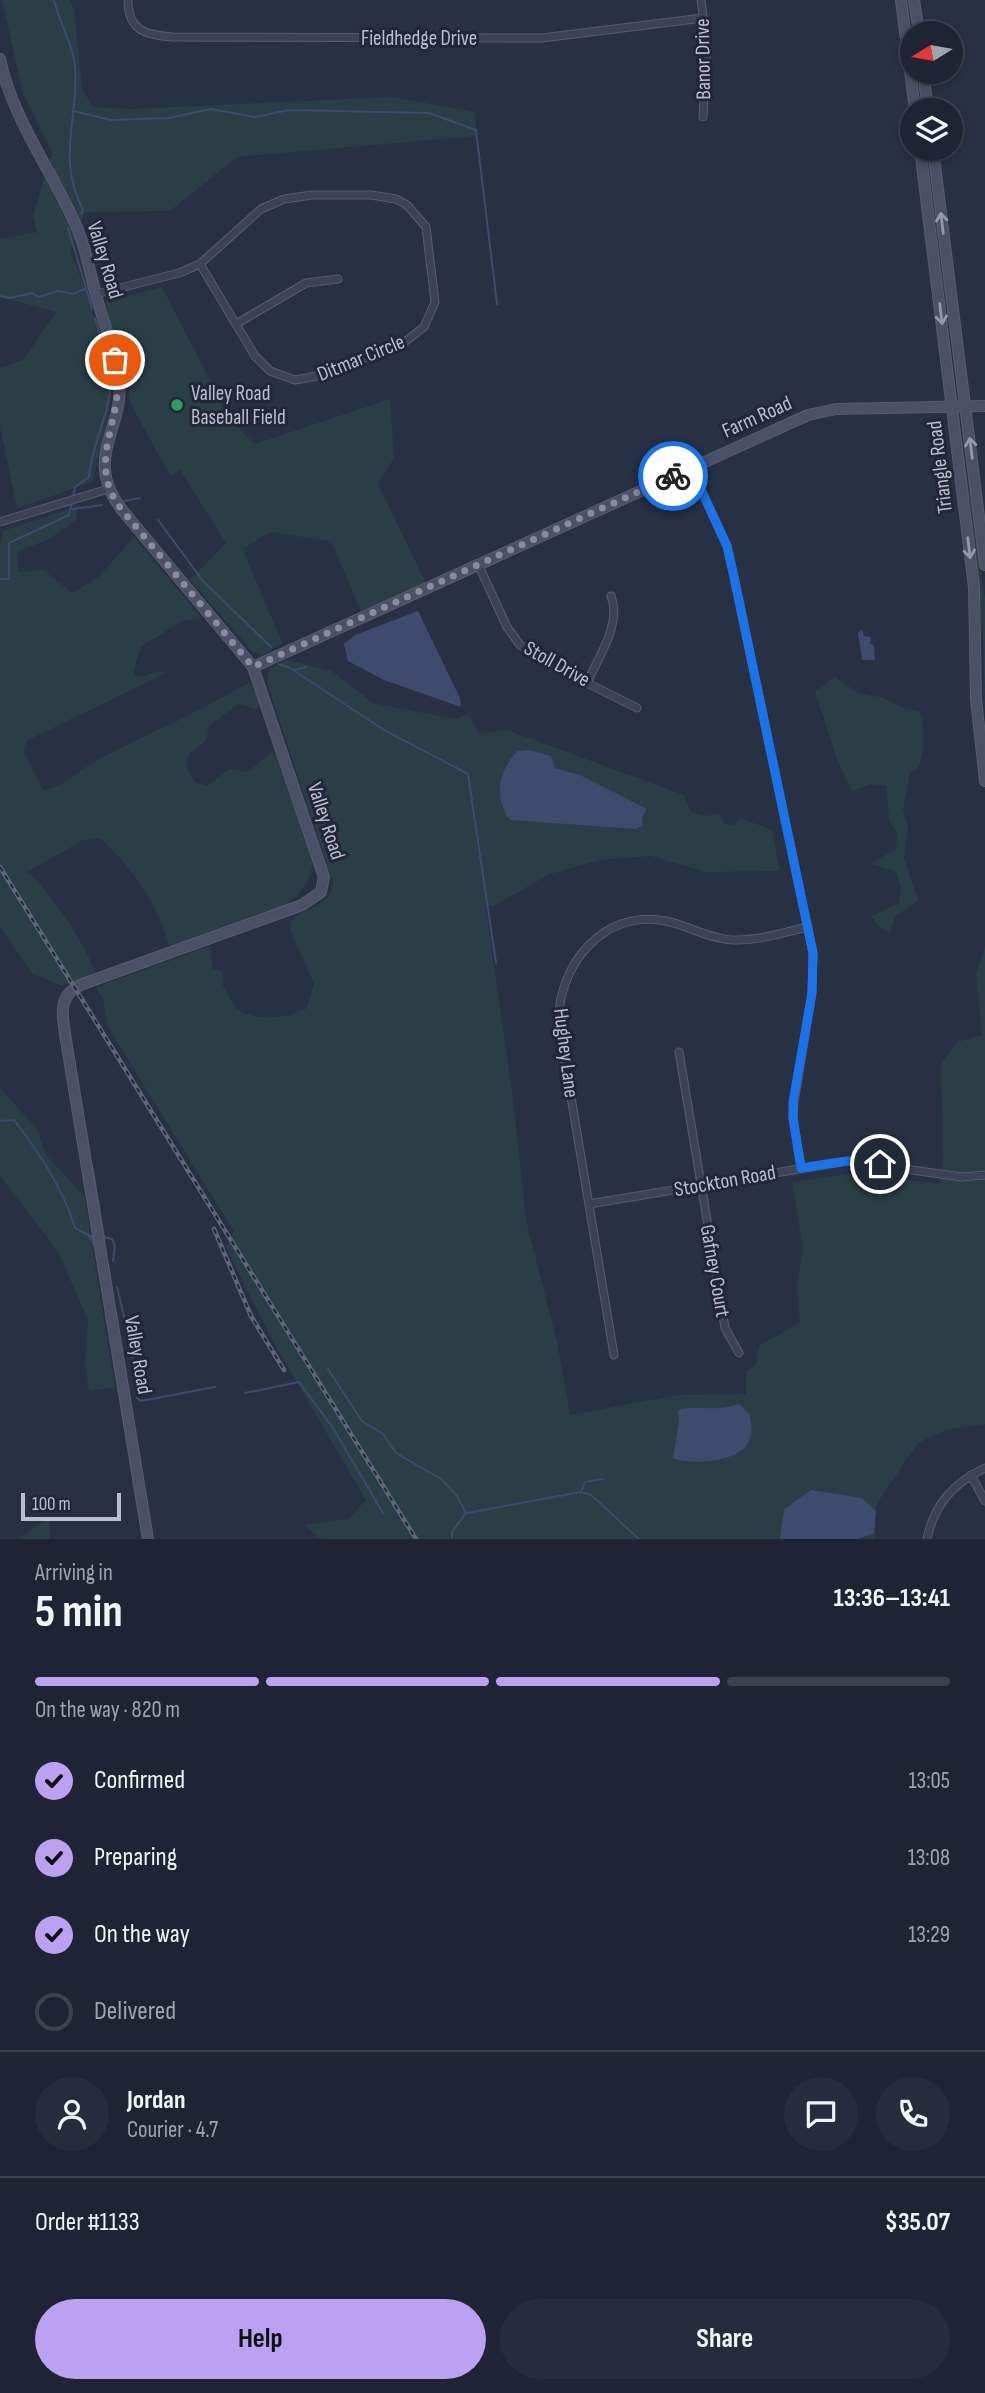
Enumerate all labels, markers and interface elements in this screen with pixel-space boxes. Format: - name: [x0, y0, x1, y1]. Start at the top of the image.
- street label: Banor Drive: [690, 18, 716, 100]
- north arrow: [900, 21, 962, 84]
- map controls: [900, 21, 963, 161]
- street label: Fieldhedge Drive: [361, 26, 477, 51]
- button: layers: [900, 98, 963, 161]
- one-way arrow: [936, 212, 949, 234]
- street label: Valley Road: [81, 218, 129, 302]
- one-way arrow: [934, 302, 947, 325]
- street label: Ditmar Circle: [314, 329, 408, 387]
- pin: [85, 330, 145, 390]
- icon: bag: [96, 341, 134, 379]
- place label: Valley Road Baseball Field: [191, 381, 286, 430]
- street label: Farm Road: [718, 391, 796, 443]
- marker: Valley Road Baseball Field: [169, 397, 185, 413]
- street label: Triangle Road: [922, 419, 958, 515]
- one-way arrow: [964, 437, 977, 460]
- courier: [638, 441, 708, 511]
- icon: bike: [654, 457, 692, 495]
- one-way arrow: [963, 536, 976, 559]
- street label: Stoll Drive: [520, 636, 594, 692]
- street label: Valley Road: [302, 779, 350, 863]
- street label: Hughey Lane: [548, 1007, 584, 1099]
- pin: [850, 1134, 910, 1194]
- icon: home: [861, 1145, 899, 1183]
- street label: Stockton Road: [672, 1160, 778, 1202]
- street label: Gafney Court: [695, 1223, 735, 1319]
- street label: Valley Road: [119, 1314, 157, 1396]
- scale bar: [21, 1490, 121, 1522]
- text: 100 m: [32, 1493, 71, 1516]
- text: Arriving in: [35, 1559, 113, 1587]
- text: 13:36–13:41: [833, 1583, 950, 1614]
- text: 5 min: [35, 1585, 123, 1640]
- text: On the way · 820 m: [35, 1696, 180, 1724]
- icon: check: [35, 1762, 73, 1800]
- text: Confirmed: [94, 1765, 185, 1796]
- text: 13:05: [909, 1767, 950, 1795]
- icon: check: [35, 1839, 73, 1877]
- text: Preparing: [94, 1842, 177, 1873]
- text: 13:08: [908, 1844, 950, 1872]
- icon: check: [35, 1916, 73, 1954]
- text: On the way: [94, 1919, 190, 1950]
- text: 13:29: [908, 1921, 950, 1949]
- text: Delivered: [94, 1996, 176, 2027]
- button: person: [35, 2077, 109, 2151]
- button: chat: [784, 2077, 858, 2151]
- button: phone: [876, 2077, 950, 2151]
- text: Jordan: [127, 2085, 185, 2116]
- text: Courier · 4.7: [127, 2116, 218, 2144]
- text: Order #1133: [35, 2207, 140, 2238]
- text: $35.07: [885, 2207, 950, 2238]
- button: Help: [35, 2299, 486, 2379]
- button: Share: [500, 2299, 950, 2379]

